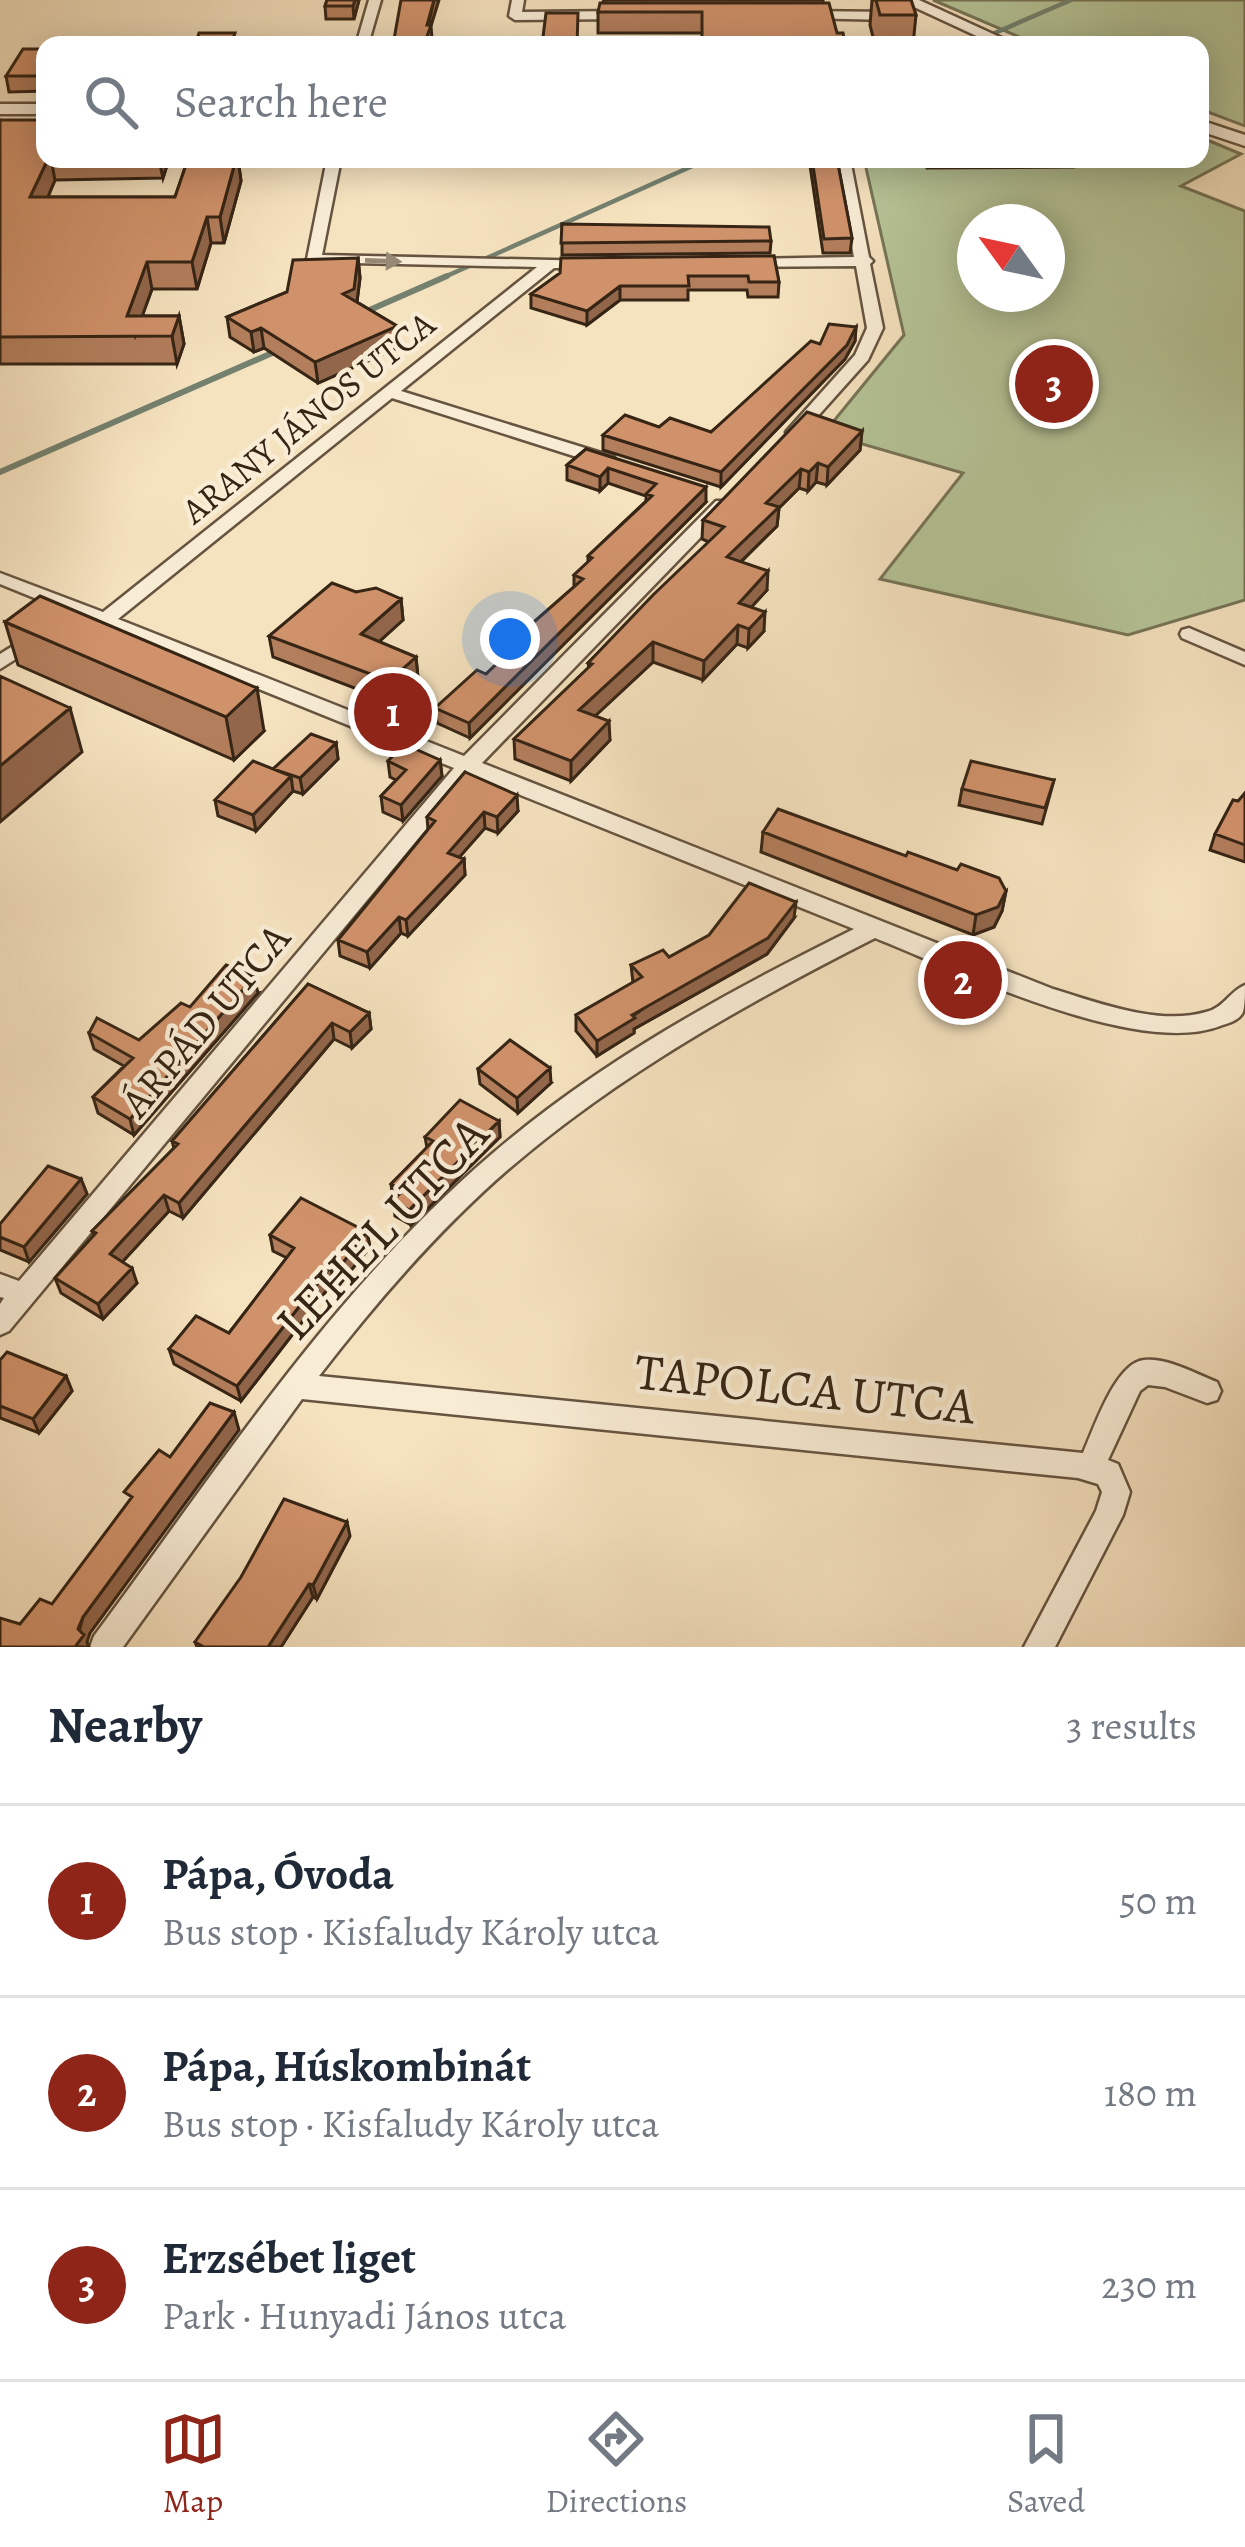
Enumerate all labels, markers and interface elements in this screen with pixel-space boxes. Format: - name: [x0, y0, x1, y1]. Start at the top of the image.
- search box: [36, 36, 1209, 168]
- icon: search: [78, 69, 144, 135]
- text: Search here: [174, 71, 388, 133]
- north arrow: [957, 204, 1065, 312]
- one-way arrow: [365, 252, 403, 271]
- street label: ARANY JÁNOS UTCA: [170, 299, 446, 535]
- pin: 3: [1015, 339, 1093, 429]
- your location: [480, 609, 540, 669]
- pin: 1: [354, 667, 432, 757]
- street label: ÁRPÁD UTCA: [107, 911, 303, 1130]
- pin: 2: [924, 935, 1002, 1025]
- street label: LEHEL UTCA: [260, 1100, 505, 1355]
- street label: TAPOLCA UTCA: [632, 1336, 979, 1442]
- text: Nearby: [48, 1690, 202, 1760]
- text: 3 results: [1066, 1699, 1197, 1752]
- text: Pápa, Óvoda: [162, 1843, 394, 1905]
- text: 1: [80, 1874, 94, 1927]
- text: 50 m: [1119, 1874, 1197, 1927]
- text: Bus stop · Kisfaludy Károly utca: [162, 1905, 659, 1958]
- text: Pápa, Húskombinát: [162, 2035, 531, 2097]
- text: 2: [78, 2066, 96, 2119]
- text: 180 m: [1104, 2066, 1197, 2119]
- text: Bus stop · Kisfaludy Károly utca: [162, 2097, 659, 2150]
- text: Erzsébet liget: [162, 2227, 416, 2289]
- text: 3: [79, 2258, 95, 2311]
- text: 230 m: [1101, 2258, 1197, 2311]
- text: Park · Hunyadi János utca: [162, 2289, 566, 2342]
- tab: Map: [160, 2406, 226, 2523]
- tab: Directions: [546, 2406, 687, 2523]
- tab: Saved: [1007, 2406, 1085, 2523]

